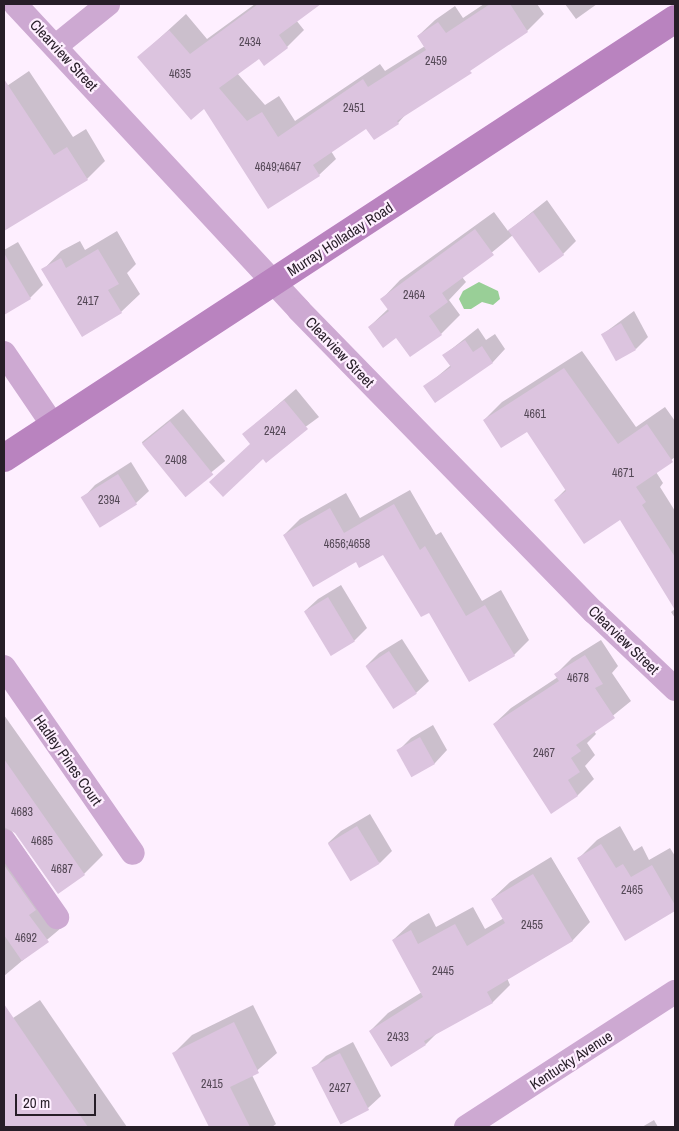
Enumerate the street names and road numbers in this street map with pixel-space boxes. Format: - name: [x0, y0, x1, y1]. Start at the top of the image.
- street label: Clearview Street: [26, 16, 102, 94]
- street label: Murray Holladay Road: [284, 198, 396, 280]
- street label: Clearview Street: [302, 313, 378, 391]
- street label: Clearview Street: [585, 602, 663, 678]
- street label: Hadley Pines Court: [30, 711, 106, 809]
- street label: Kentucky Avenue: [526, 1026, 616, 1094]

